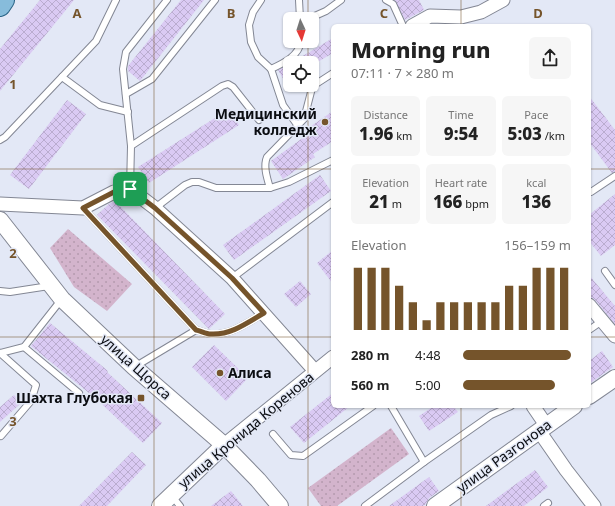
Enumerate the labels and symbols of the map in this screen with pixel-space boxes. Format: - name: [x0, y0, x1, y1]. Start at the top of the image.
- text: A: [73, 4, 82, 22]
- text: B: [227, 4, 235, 22]
- text: C: [380, 4, 388, 22]
- text: D: [533, 4, 543, 22]
- north arrow: [283, 12, 319, 48]
- text: 1: [9, 75, 17, 93]
- place label: Медицинский колледж: [215, 104, 318, 139]
- marker: Медицинский колледж: [320, 117, 330, 127]
- pin: [113, 172, 147, 206]
- text: 2: [9, 244, 17, 262]
- street label: улица Щорса: [97, 330, 176, 404]
- place label: Алиса: [228, 363, 272, 382]
- street label: улица Кронида Коренова: [174, 367, 318, 492]
- marker: Алиса: [215, 368, 225, 378]
- place label: Шахта Глубокая: [16, 388, 133, 407]
- marker: Шахта Глубокая: [136, 393, 146, 403]
- text: 3: [9, 412, 17, 430]
- street label: улица Разгонова: [452, 415, 555, 496]

